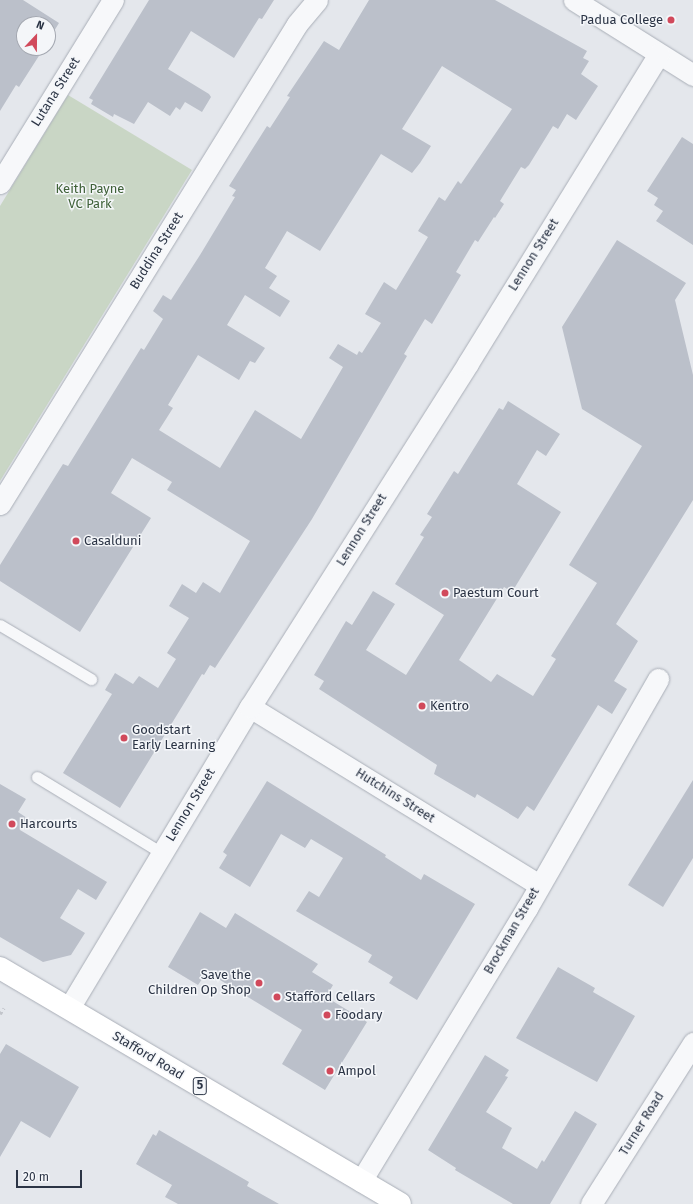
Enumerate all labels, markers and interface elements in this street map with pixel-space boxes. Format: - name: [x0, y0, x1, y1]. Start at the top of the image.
- place label: Padua College: [580, 12, 663, 28]
- marker: Padua College: [666, 15, 676, 25]
- north arrow: [16, 16, 56, 56]
- text: N: [34, 18, 46, 33]
- street label: Lutana Street: [28, 54, 84, 130]
- park label: Keith Payne VC Park: [56, 182, 124, 213]
- street label: Buddina Street: [127, 210, 187, 292]
- street label: Lennon Street: [506, 216, 562, 294]
- street label: Lennon Street: [334, 491, 390, 569]
- place label: Casalduni: [84, 533, 141, 549]
- marker: Casalduni: [71, 536, 81, 546]
- place label: Paestum Court: [453, 585, 539, 601]
- marker: Paestum Court: [440, 588, 450, 598]
- place label: Kentro: [430, 698, 469, 714]
- marker: Kentro: [417, 701, 427, 711]
- place label: Goodstart Early Learning: [132, 723, 215, 754]
- marker: Goodstart Early Learning: [119, 733, 129, 743]
- street label: Hutchins Street: [352, 765, 438, 827]
- street label: Lennon Street: [163, 766, 219, 844]
- place label: Harcourts: [20, 816, 77, 832]
- marker: Harcourts: [7, 819, 17, 829]
- street label: Brockman Street: [481, 885, 543, 977]
- place label: Save the Children Op Shop: [148, 968, 251, 999]
- marker: Save the Children Op Shop: [254, 978, 264, 988]
- place label: Stafford Cellars: [285, 989, 375, 1005]
- marker: Stafford Cellars: [272, 992, 282, 1002]
- place label: Foodary: [335, 1007, 382, 1023]
- marker: Foodary: [322, 1010, 332, 1020]
- street label: Stafford Road: [109, 1029, 187, 1083]
- place label: Ampol: [338, 1063, 376, 1079]
- marker: Ampol: [325, 1066, 335, 1076]
- road number: 5: [192, 1076, 208, 1096]
- street label: Turner Road: [616, 1089, 668, 1159]
- scale bar: [18, 1162, 84, 1188]
- text: 20 m: [23, 1170, 49, 1184]

